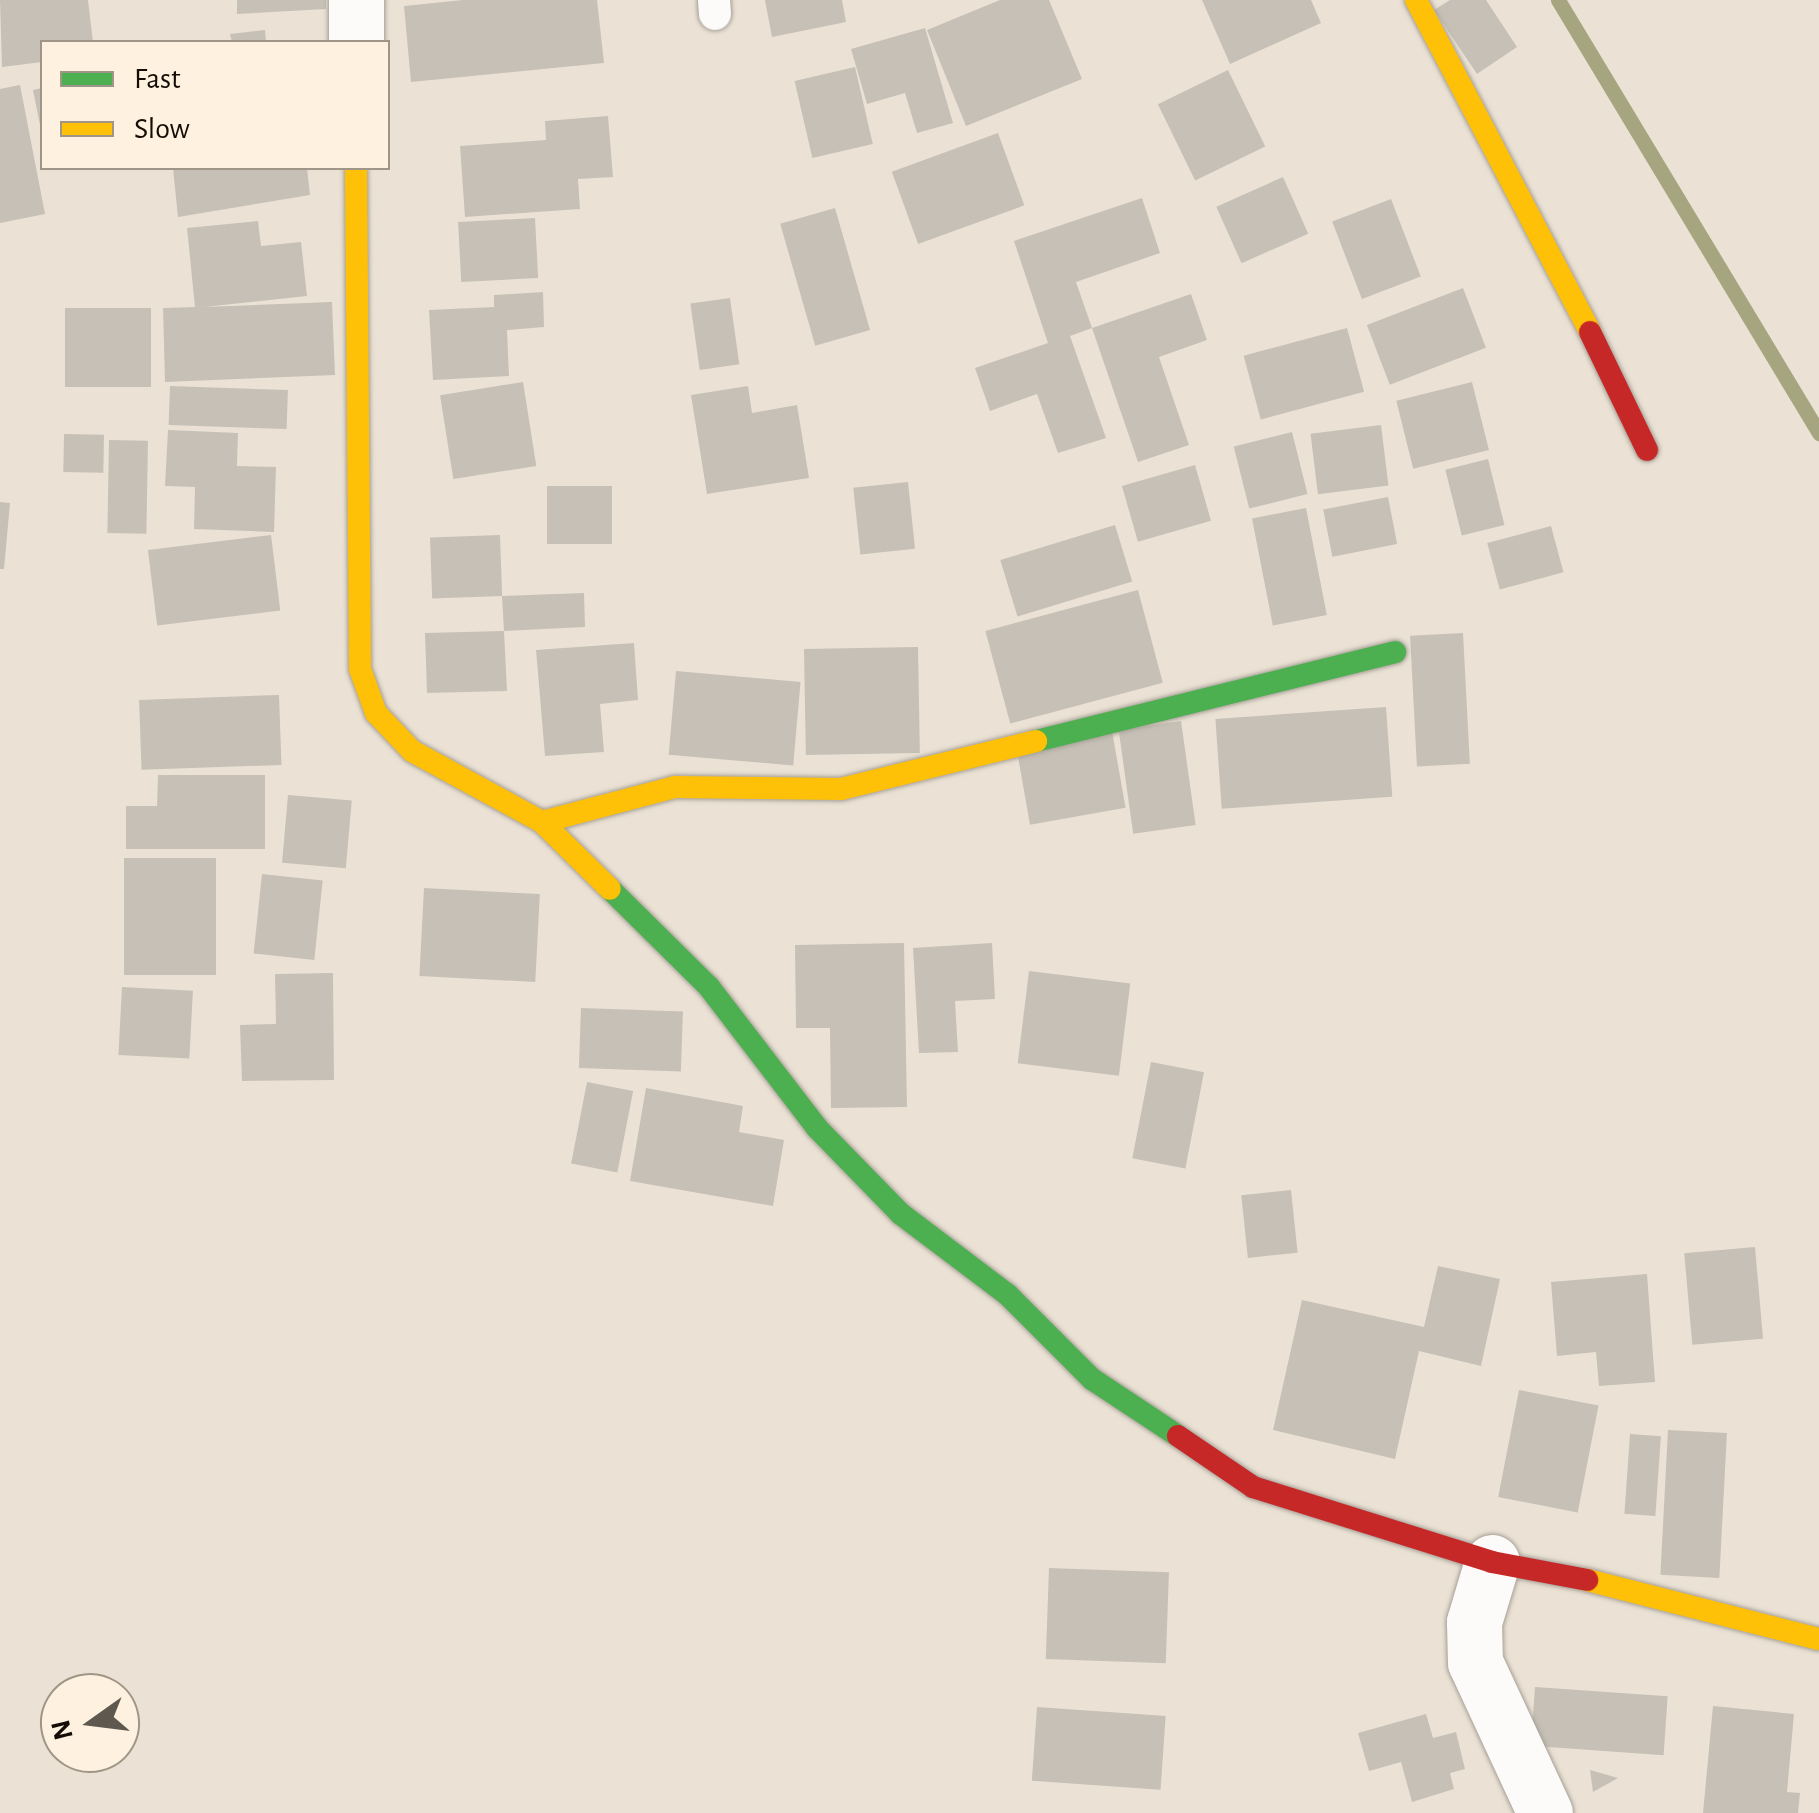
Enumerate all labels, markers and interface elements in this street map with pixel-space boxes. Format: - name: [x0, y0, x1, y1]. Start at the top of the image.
- legend: [40, 40, 390, 170]
- text: Fast: [134, 64, 181, 94]
- text: Slow: [134, 114, 190, 144]
- north arrow: [40, 1673, 140, 1773]
- text: N: [47, 1717, 79, 1743]

